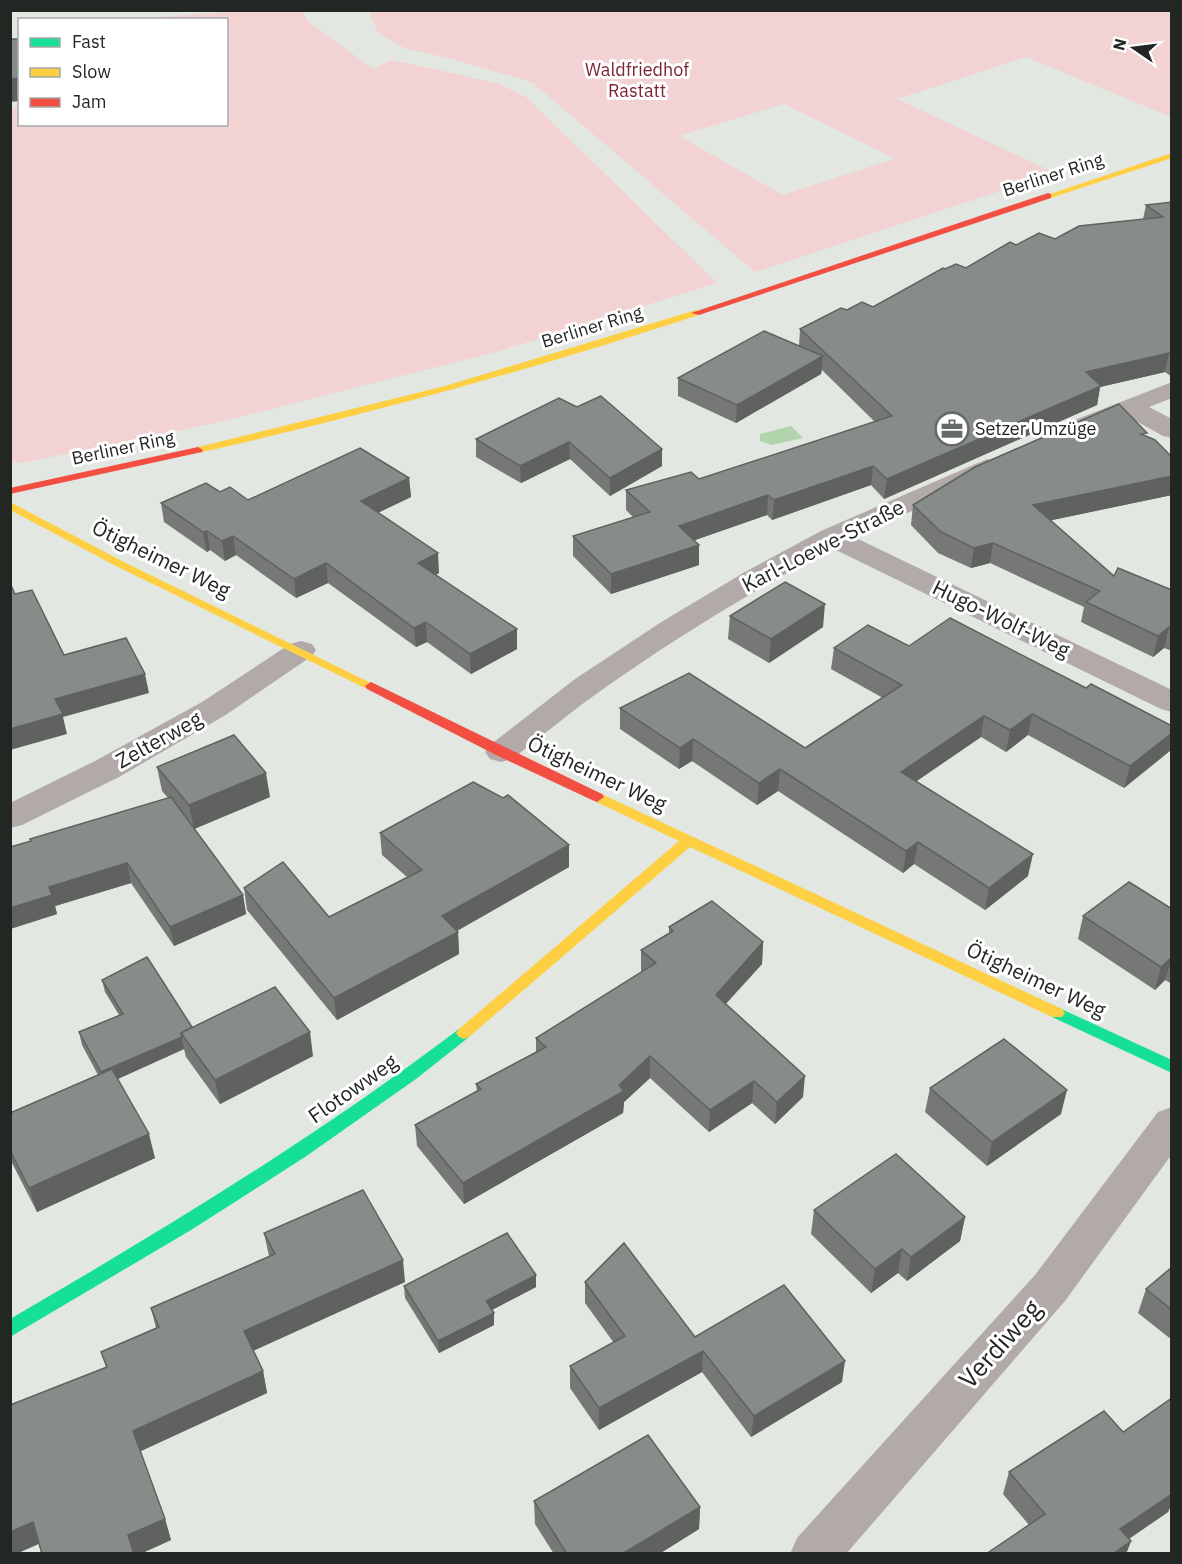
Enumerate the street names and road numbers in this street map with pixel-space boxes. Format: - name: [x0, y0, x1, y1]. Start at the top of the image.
- street label: Berliner Ring: [1000, 147, 1106, 202]
- street label: Berliner Ring: [539, 300, 646, 353]
- street label: Berliner Ring: [69, 425, 177, 470]
- street label: Karl-Loewe-Straße: [737, 492, 908, 598]
- street label: Ötigheimer Weg: [88, 512, 235, 604]
- street label: Hugo-Wolf-Weg: [928, 573, 1075, 664]
- street label: Zelterweg: [110, 704, 207, 774]
- street label: Ötigheimer Weg: [523, 729, 672, 818]
- street label: Ötigheimer Weg: [962, 935, 1111, 1024]
- street label: Flotowweg: [302, 1047, 403, 1129]
- street label: Verdiweg: [950, 1292, 1048, 1395]

